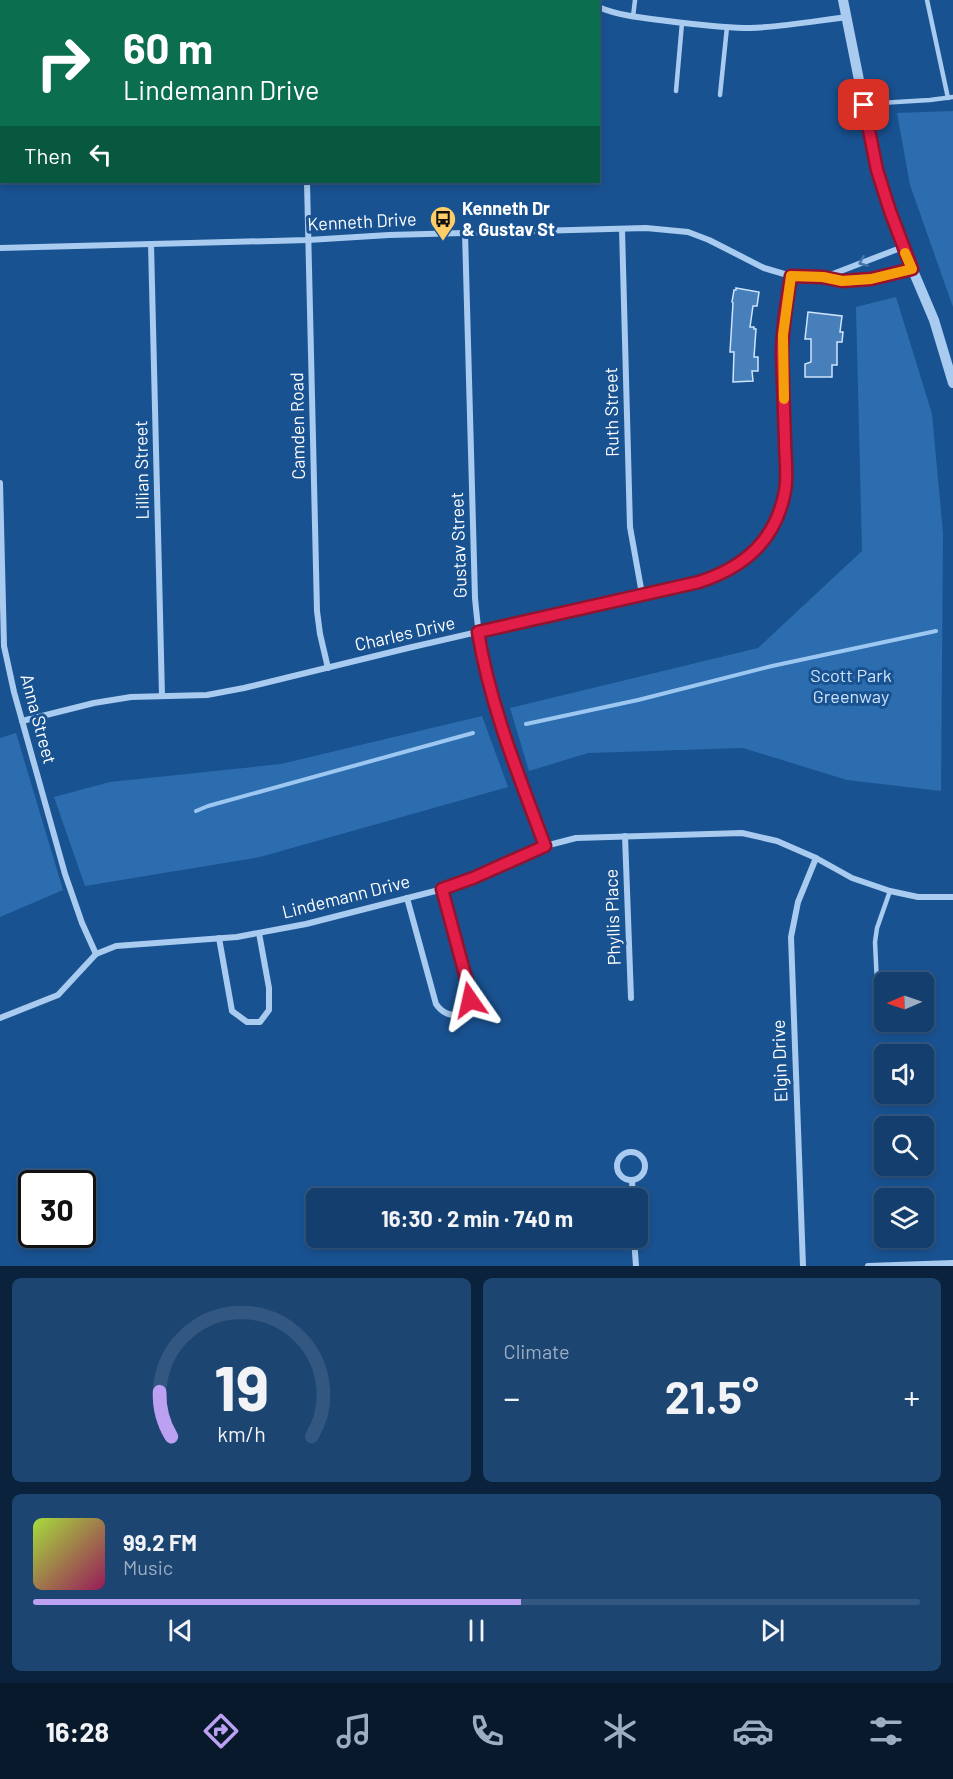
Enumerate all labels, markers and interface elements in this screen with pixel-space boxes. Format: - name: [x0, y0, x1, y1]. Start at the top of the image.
- text: 60 m: [123, 22, 213, 72]
- icon: right: [24, 24, 102, 102]
- text: Lindemann Drive: [123, 73, 320, 105]
- pin: [838, 79, 889, 130]
- icon: arrive: [847, 88, 880, 121]
- icon: left: [84, 138, 117, 171]
- text: Then: [24, 142, 72, 168]
- place label: Kenneth Dr & Gustav St: [462, 197, 555, 240]
- bus stop icon: Kenneth Dr & Gustav St: [428, 204, 458, 242]
- street label: Kenneth Drive: [307, 207, 417, 235]
- one-way arrow: [859, 255, 870, 267]
- street label: Ruth Street: [599, 367, 623, 457]
- street label: Camden Road: [285, 372, 309, 480]
- street label: Lillian Street: [129, 420, 153, 520]
- street label: Gustav Street: [445, 492, 471, 599]
- street label: Charles Drive: [352, 611, 457, 655]
- park label: Scott Park Greenway: [810, 664, 892, 707]
- street label: Anna Street: [16, 671, 62, 766]
- street label: Phyllis Place: [599, 868, 625, 966]
- street label: Lindemann Drive: [280, 870, 412, 923]
- position arrow: [438, 968, 502, 1032]
- north arrow: [874, 972, 934, 1032]
- map controls: [874, 972, 934, 1248]
- street label: Elgin Drive: [767, 1019, 791, 1103]
- button: sound: [874, 1044, 934, 1104]
- button: search: [874, 1116, 934, 1176]
- speed limit sign: 30: [18, 1170, 96, 1248]
- button: layers: [874, 1188, 934, 1248]
- text: 16:30 · 2 min · 740 m: [381, 1205, 573, 1231]
- text: Climate: [504, 1339, 570, 1363]
- text: 19: [214, 1349, 269, 1423]
- text: 21.5°: [665, 1369, 759, 1423]
- text: −: [504, 1377, 520, 1417]
- text: +: [904, 1377, 920, 1417]
- text: km/h: [217, 1421, 266, 1446]
- text: 99.2 FM: [123, 1529, 197, 1555]
- text: Music: [123, 1555, 173, 1579]
- icon: previous: [164, 1614, 197, 1647]
- icon: pause: [460, 1614, 493, 1647]
- icon: next: [756, 1614, 789, 1647]
- icon: directions: [200, 1710, 242, 1752]
- icon: music: [333, 1710, 375, 1752]
- icon: phone: [466, 1710, 508, 1752]
- icon: climate: [599, 1710, 641, 1752]
- icon: car: [732, 1710, 774, 1752]
- icon: filters: [865, 1710, 907, 1752]
- text: 16:28: [46, 1715, 109, 1747]

